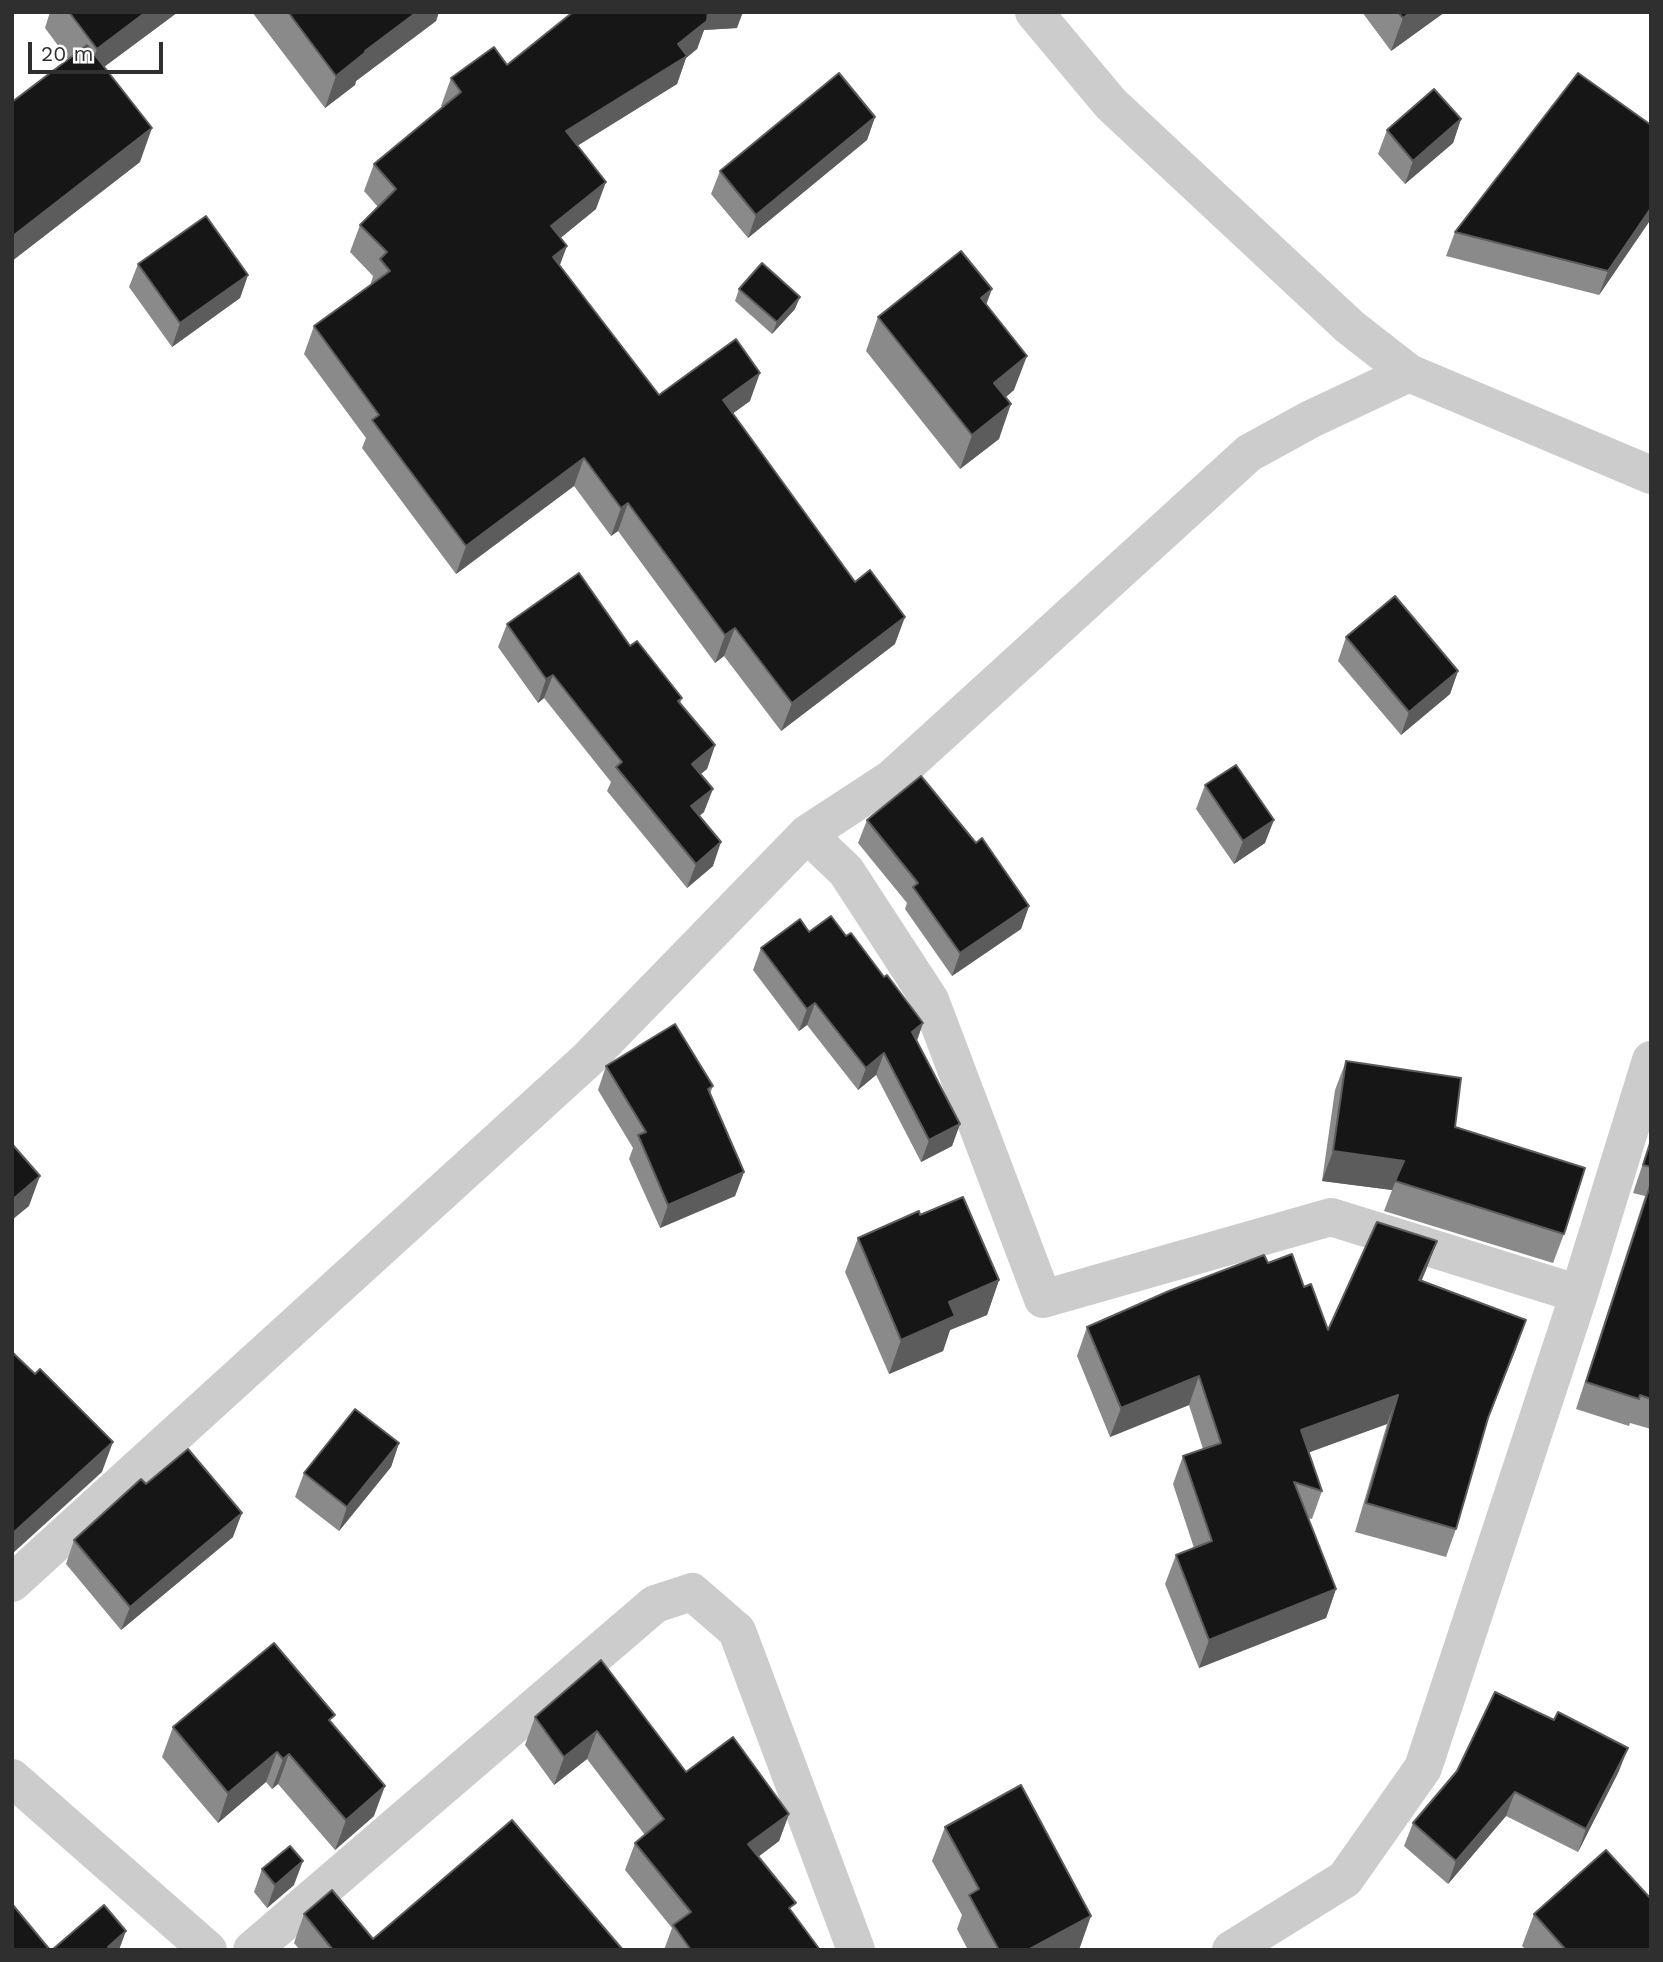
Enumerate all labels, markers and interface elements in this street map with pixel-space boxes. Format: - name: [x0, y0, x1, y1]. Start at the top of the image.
- scale bar: [32, 28, 166, 72]
- text: 20 m: [41, 41, 93, 66]

